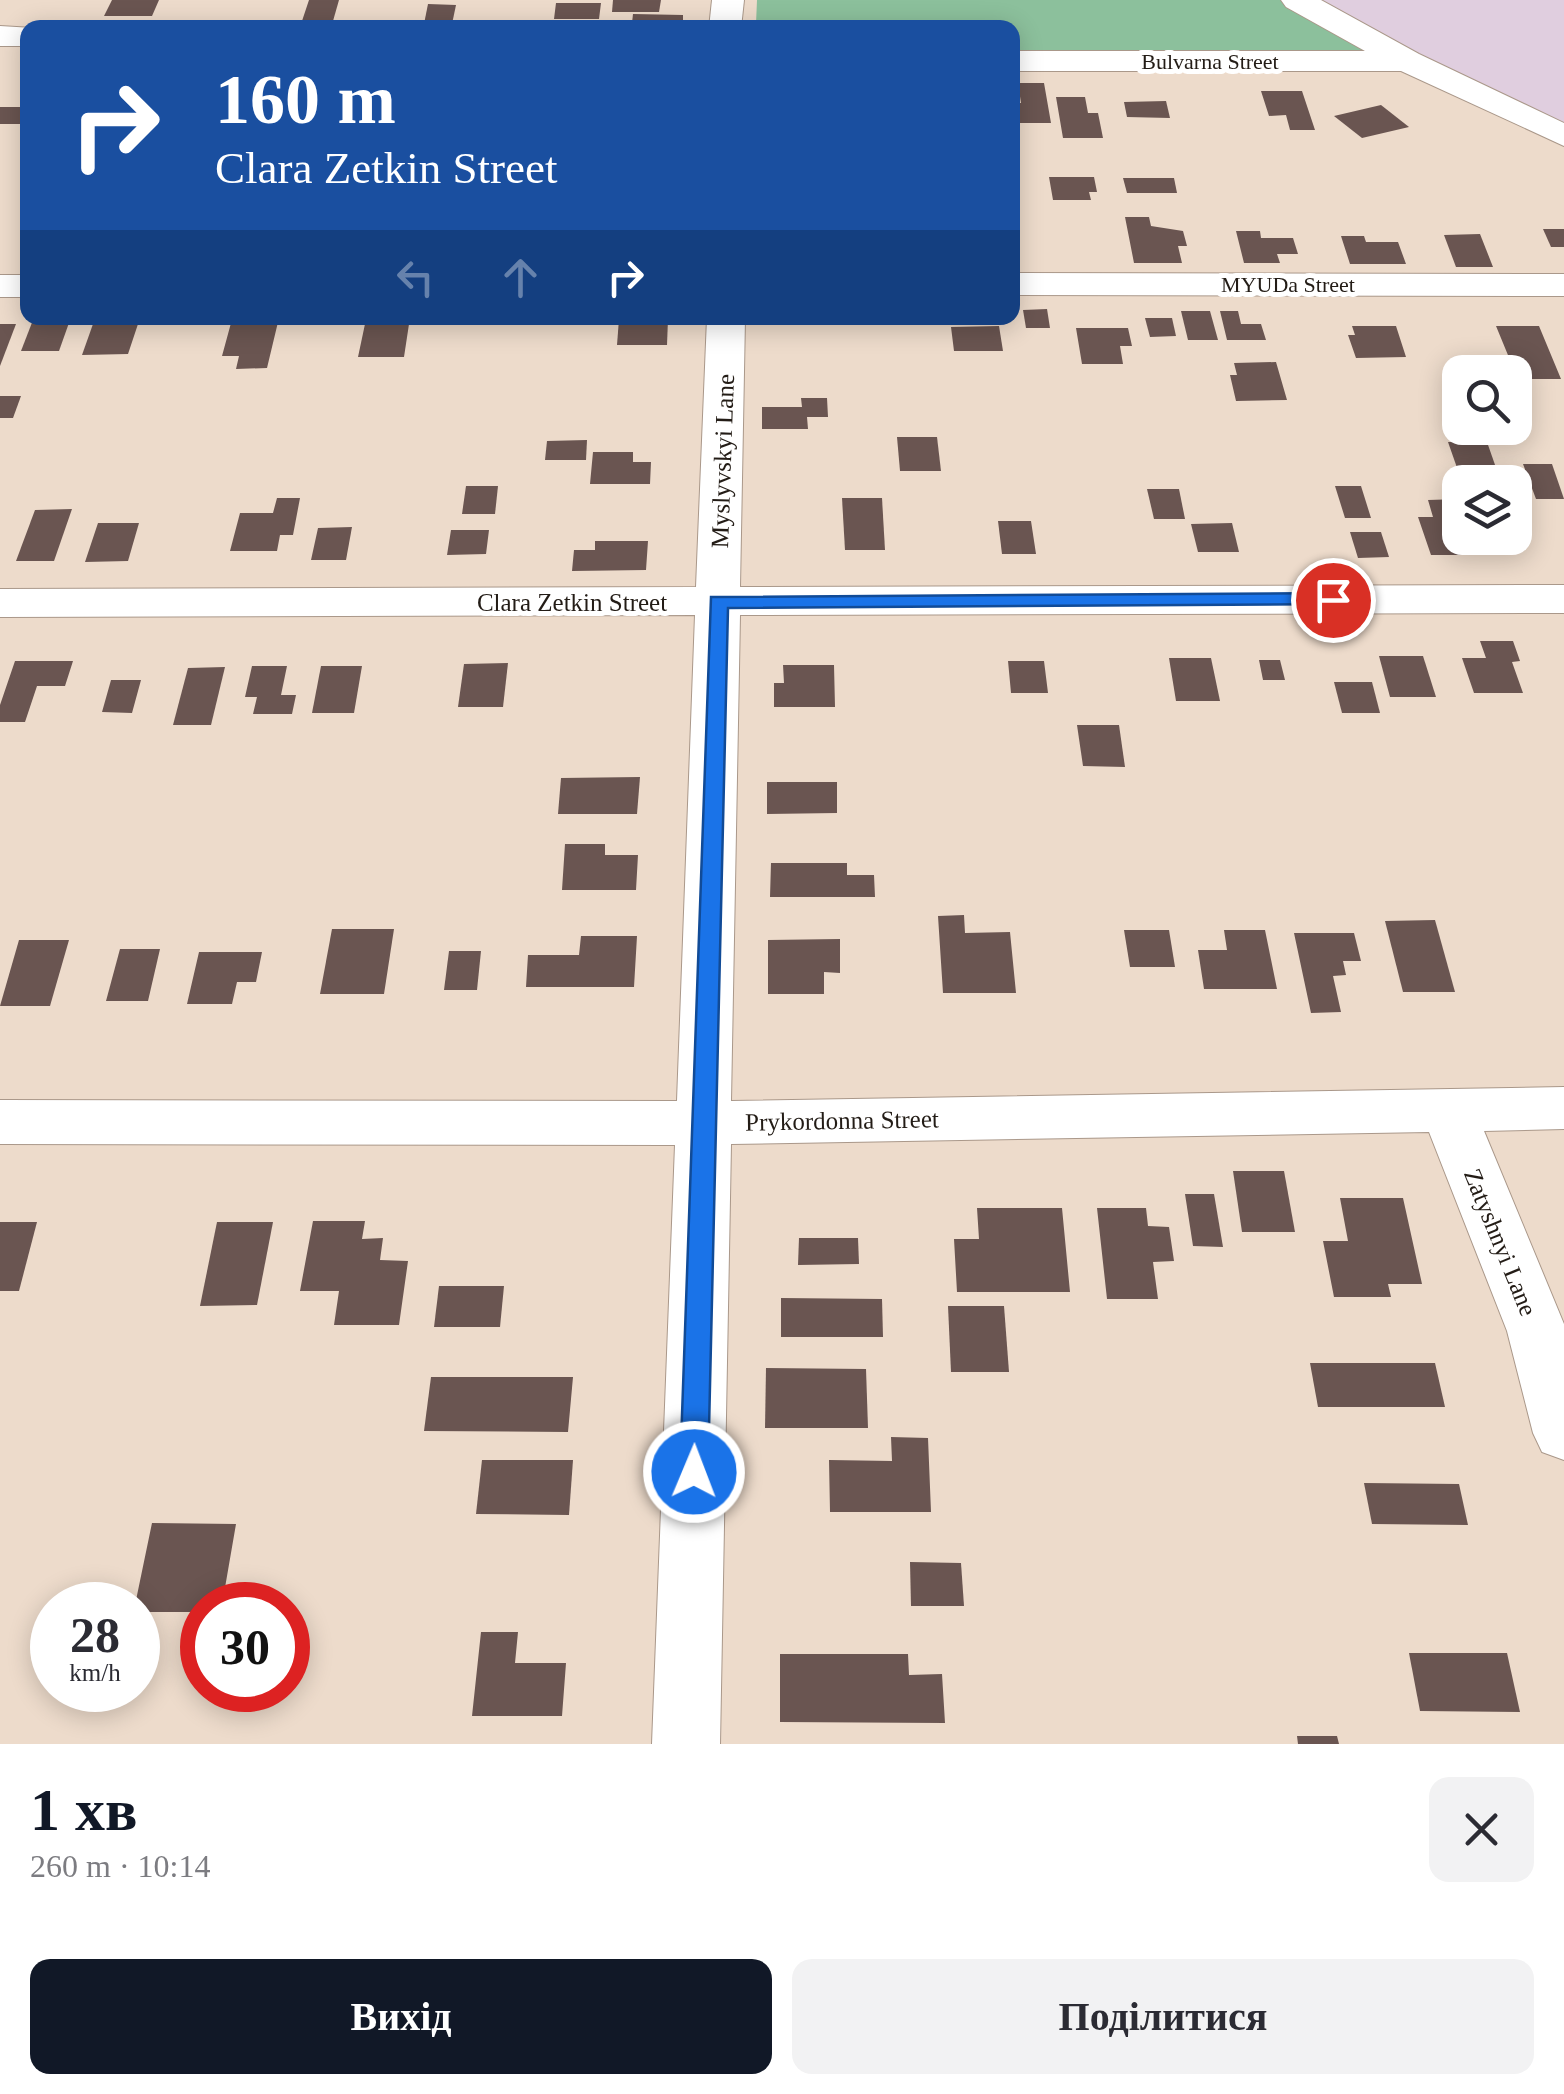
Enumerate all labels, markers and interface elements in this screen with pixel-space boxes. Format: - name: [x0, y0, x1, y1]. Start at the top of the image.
- street label: Bulvarna Street: [1141, 49, 1279, 74]
- icon: right: [50, 60, 180, 190]
- text: 160 m: [215, 61, 396, 138]
- text: Clara Zetkin Street: [215, 143, 557, 193]
- icon: left: [388, 250, 443, 305]
- icon: ahead: [493, 250, 548, 305]
- icon: right: [598, 250, 653, 305]
- street label: MYUDa Street: [1221, 272, 1355, 297]
- map controls: [1442, 355, 1532, 555]
- button: search: [1442, 355, 1532, 445]
- street label: Myslyvskyi Lane: [706, 373, 739, 549]
- button: layers: [1442, 465, 1532, 555]
- pin: [1291, 558, 1376, 643]
- icon: arrive: [1306, 573, 1361, 628]
- street label: Clara Zetkin Street: [477, 589, 667, 616]
- street label: Prykordonna Street: [745, 1105, 939, 1136]
- street label: Zatyshnyi Lane: [1459, 1165, 1542, 1320]
- position arrow: [642, 1420, 746, 1524]
- speed limit sign: 30: [180, 1582, 310, 1712]
- text: 28: [70, 1607, 120, 1663]
- text: km/h: [69, 1659, 121, 1686]
- text: 1 хв: [30, 1777, 137, 1843]
- button: close: [1429, 1777, 1534, 1882]
- text: 260 m · 10:14: [30, 1848, 210, 1884]
- button: Вихід: [30, 1959, 772, 2074]
- button: Поділитися: [792, 1959, 1534, 2074]

